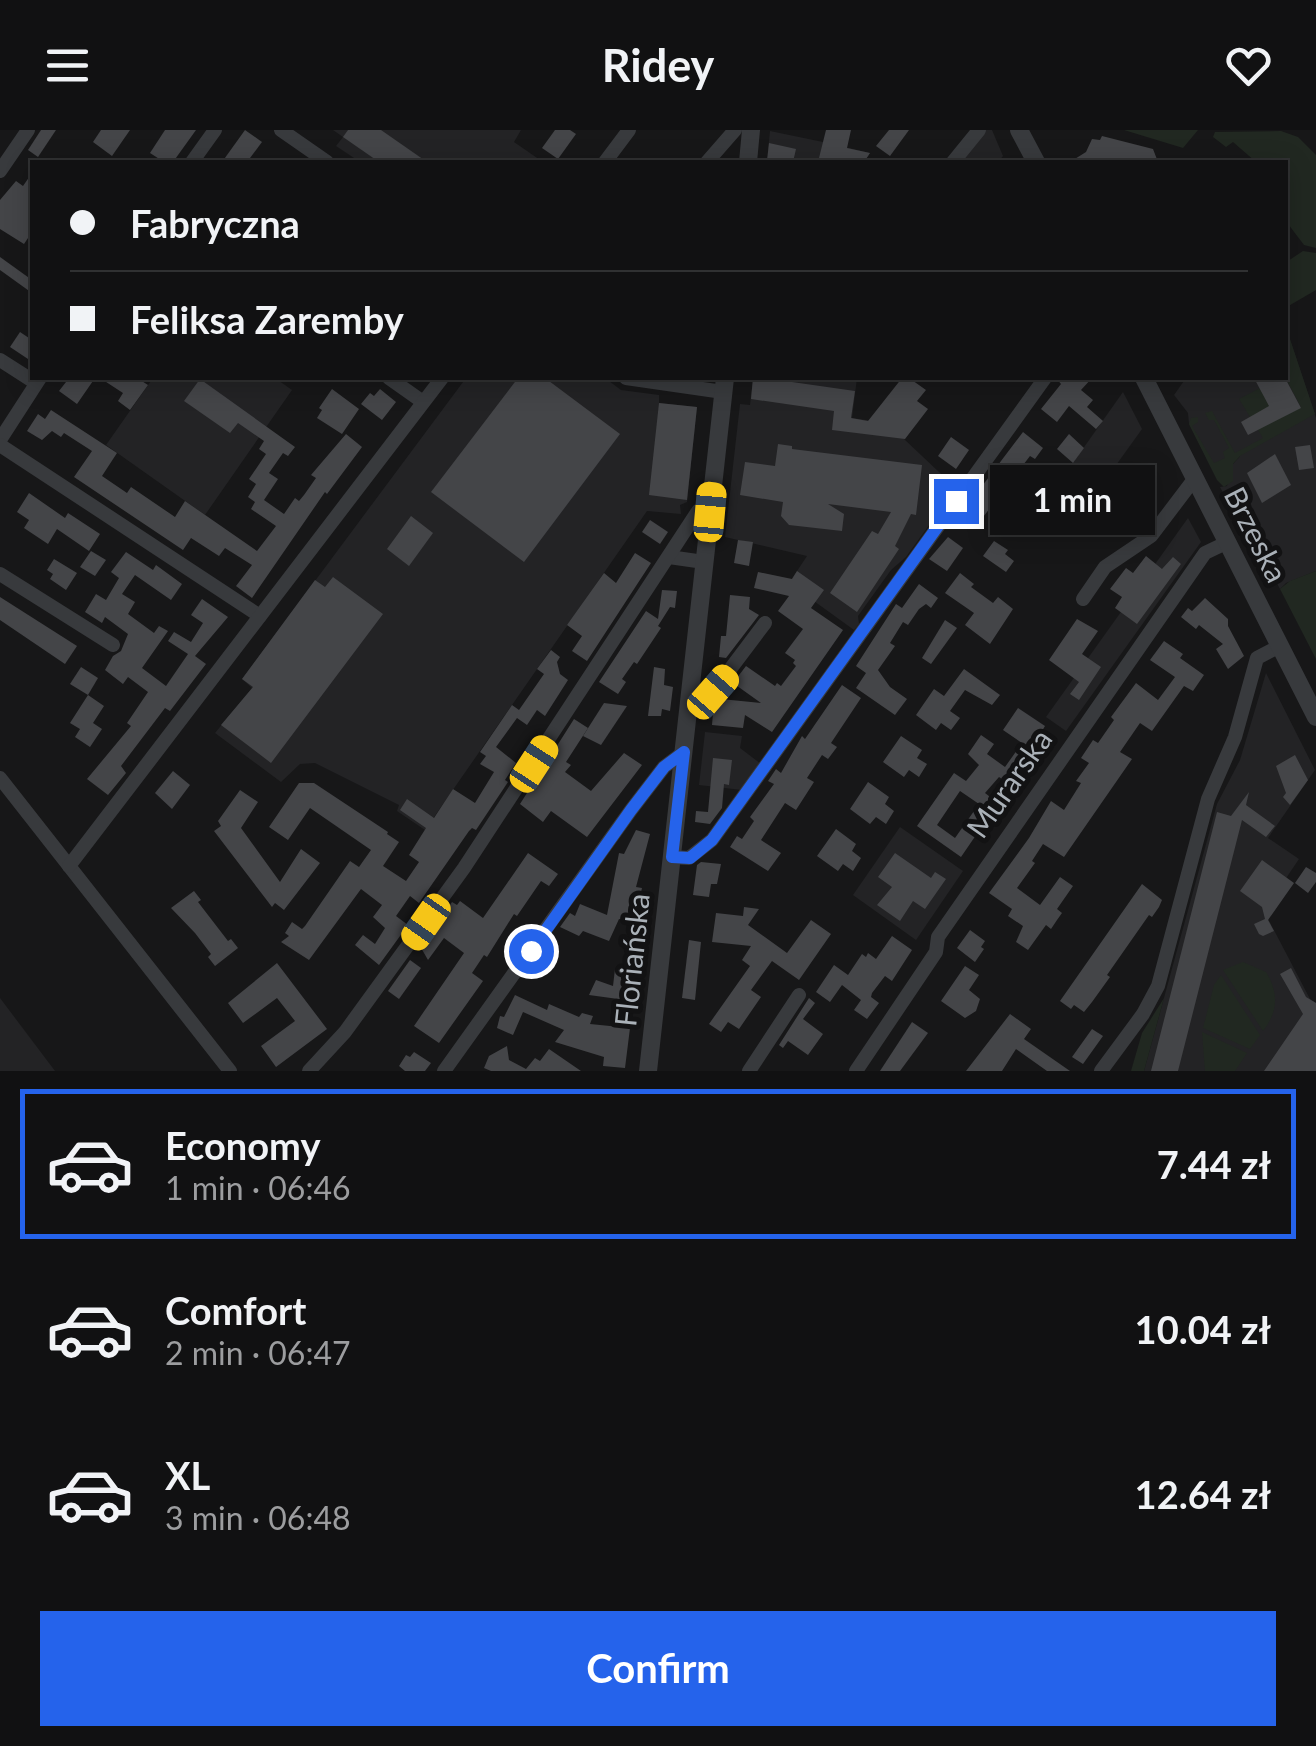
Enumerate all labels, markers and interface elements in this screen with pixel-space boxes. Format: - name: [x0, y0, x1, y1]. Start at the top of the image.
- icon: menu: [40, 38, 95, 93]
- text: Ridey: [602, 38, 714, 92]
- icon: heart: [1221, 38, 1276, 93]
- text: Fabryczna: [130, 200, 300, 246]
- text: Feliksa Zaremby: [130, 296, 404, 342]
- callout: 1 min: [991, 466, 1156, 536]
- route end: [934, 479, 979, 524]
- text: 1 min: [1033, 480, 1112, 519]
- street label: Brzeska: [1218, 480, 1296, 588]
- car: [692, 481, 728, 543]
- car: [682, 660, 744, 724]
- street label: Murarska: [958, 722, 1059, 844]
- car: [505, 731, 563, 797]
- car: [397, 889, 455, 955]
- street label: Floriańska: [606, 891, 656, 1028]
- route start: [509, 929, 554, 974]
- icon: car: [45, 1119, 135, 1209]
- text: Economy: [165, 1122, 320, 1168]
- text: 7.44 zł: [1157, 1141, 1271, 1187]
- text: 1 min · 06:46: [165, 1168, 351, 1207]
- icon: car: [45, 1284, 135, 1374]
- text: Comfort: [165, 1287, 306, 1333]
- text: 10.04 zł: [1135, 1306, 1271, 1352]
- text: 2 min · 06:47: [165, 1333, 351, 1372]
- icon: car: [45, 1449, 135, 1539]
- text: XL: [165, 1452, 210, 1498]
- text: 12.64 zł: [1135, 1471, 1271, 1517]
- text: 3 min · 06:48: [165, 1498, 351, 1537]
- button: Confirm: [40, 1611, 1276, 1726]

